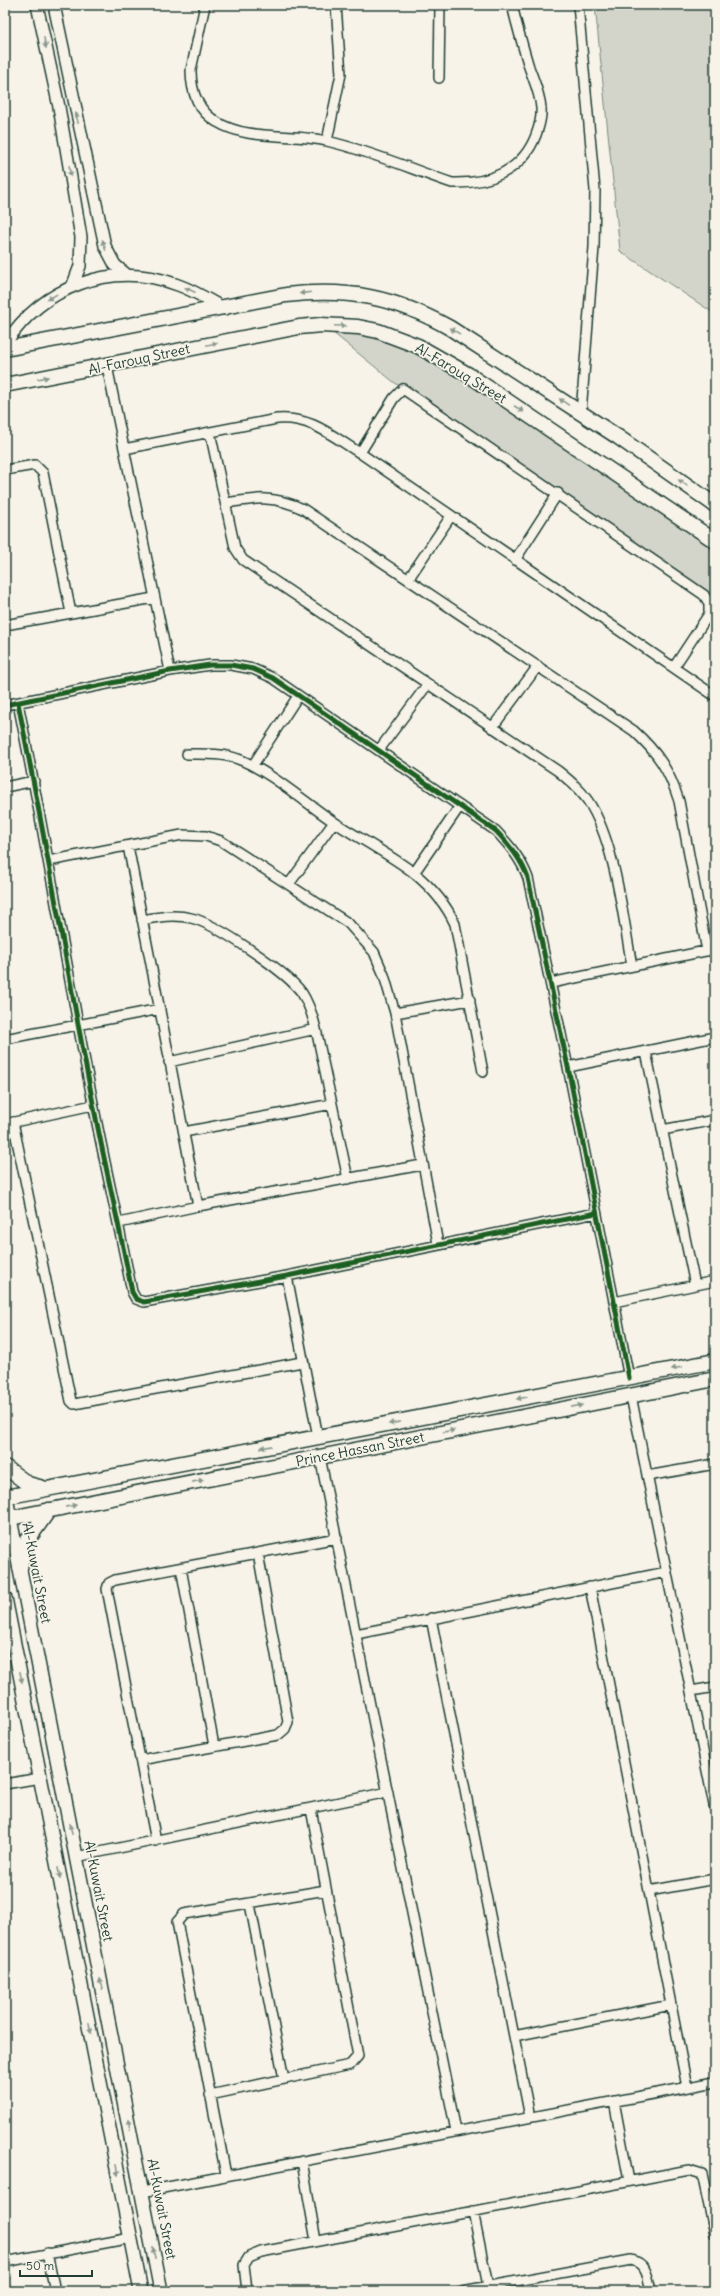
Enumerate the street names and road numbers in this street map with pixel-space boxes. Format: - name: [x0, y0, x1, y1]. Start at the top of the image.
- street label: Al-Farouq Street: [87, 339, 192, 379]
- street label: Al-Farouq Street: [412, 339, 510, 407]
- street label: Prince Hassan Street: [294, 1428, 426, 1470]
- street label: Al-Kuwait Street: [18, 1521, 56, 1625]
- street label: Al-Kuwait Street: [80, 1839, 118, 1943]
- street label: Al-Kuwait Street: [143, 2157, 181, 2261]

